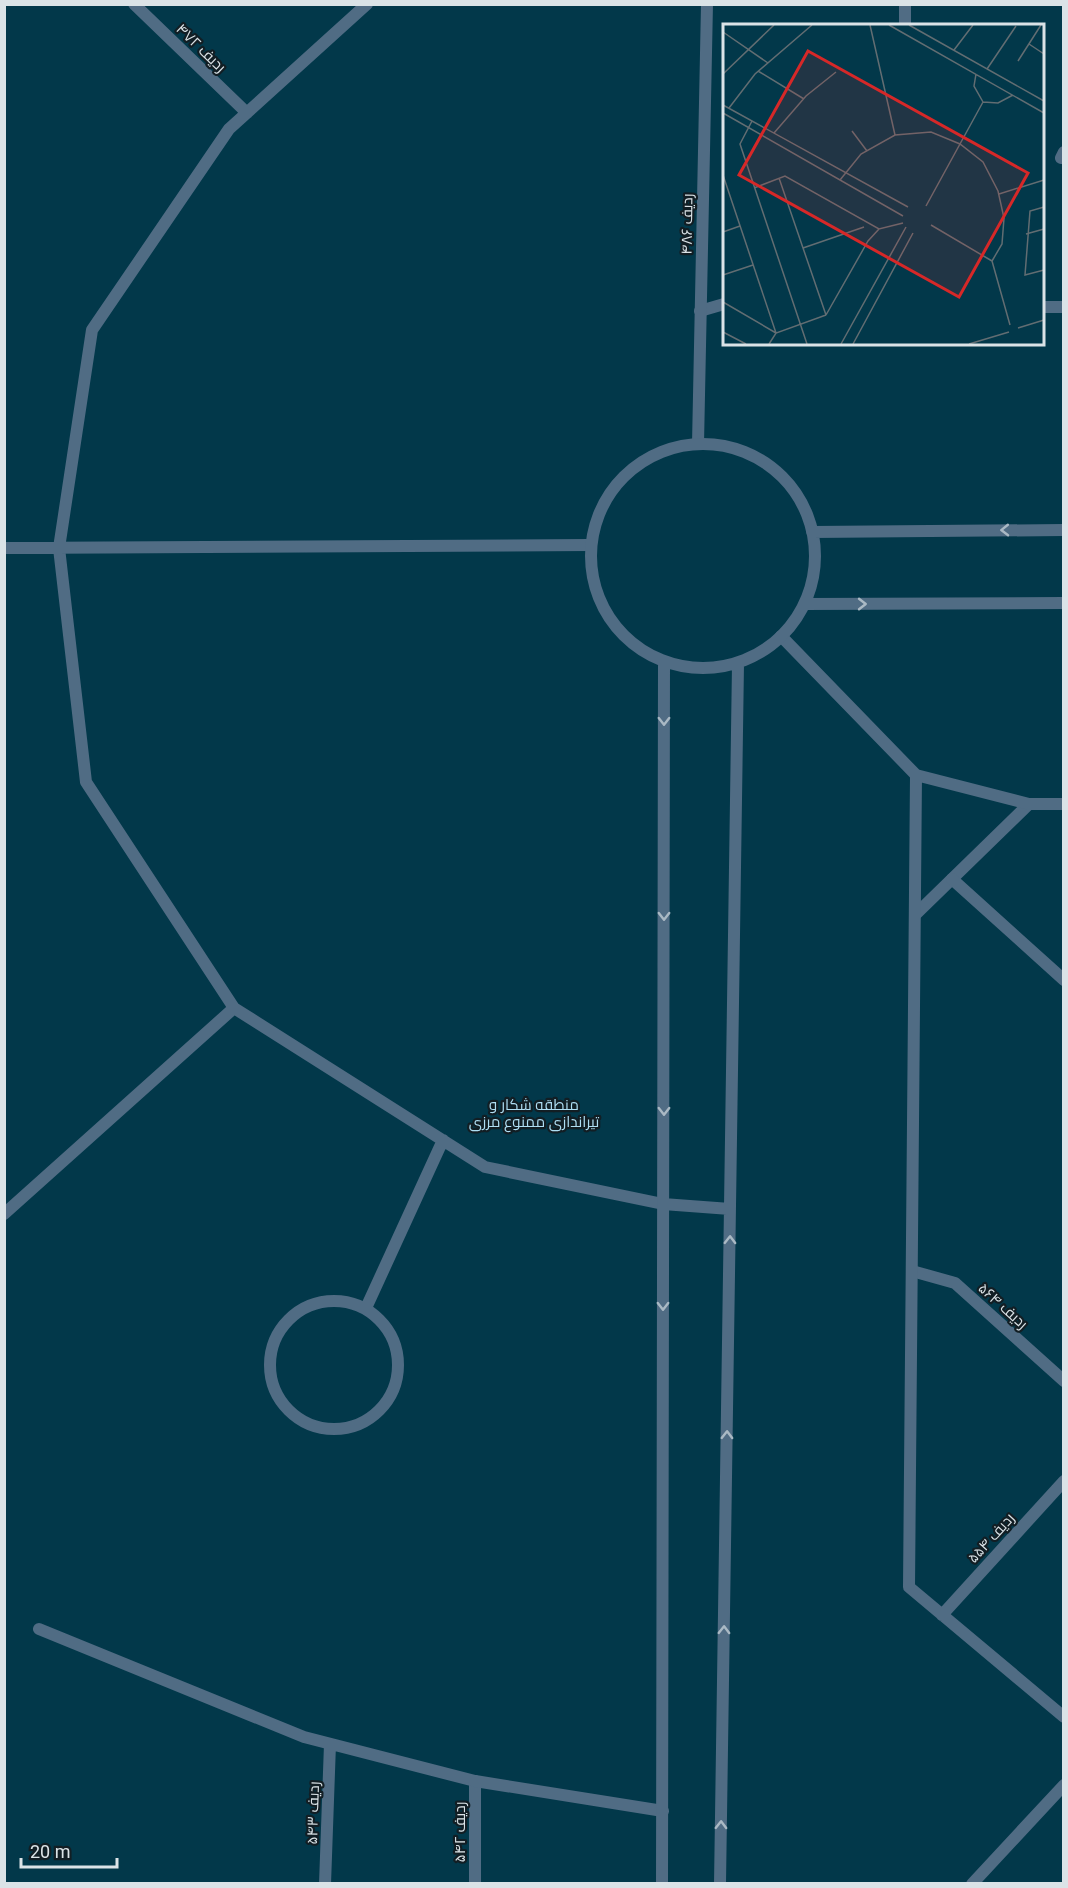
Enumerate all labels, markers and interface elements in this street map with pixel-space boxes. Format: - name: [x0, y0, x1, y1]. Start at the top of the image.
- street label: ردیف ۴۷۲: [172, 20, 230, 76]
- inset map: [723, 24, 1044, 345]
- street label: ردیف ۴۸۶: [677, 193, 697, 255]
- one-way arrow: [1001, 524, 1010, 537]
- one-way arrow: [858, 598, 867, 610]
- one-way arrow: [658, 717, 670, 726]
- one-way arrow: [658, 912, 670, 921]
- park label: منطقه شکار و تیراندازی ممنوع مرزی: [469, 1096, 599, 1133]
- one-way arrow: [658, 1107, 670, 1116]
- one-way arrow: [724, 1236, 736, 1245]
- street label: ردیف ۵۶۴: [975, 1279, 1031, 1333]
- one-way arrow: [657, 1302, 669, 1311]
- one-way arrow: [721, 1431, 733, 1440]
- street label: ردیف ۵۵۴: [964, 1509, 1018, 1567]
- one-way arrow: [718, 1626, 730, 1635]
- street label: ردیف ۵۴۳: [303, 1781, 323, 1845]
- street label: ردیف ۵۴۲: [451, 1802, 469, 1862]
- one-way arrow: [715, 1821, 727, 1830]
- scale bar: [21, 1831, 117, 1869]
- text: 20 m: [30, 1841, 70, 1862]

